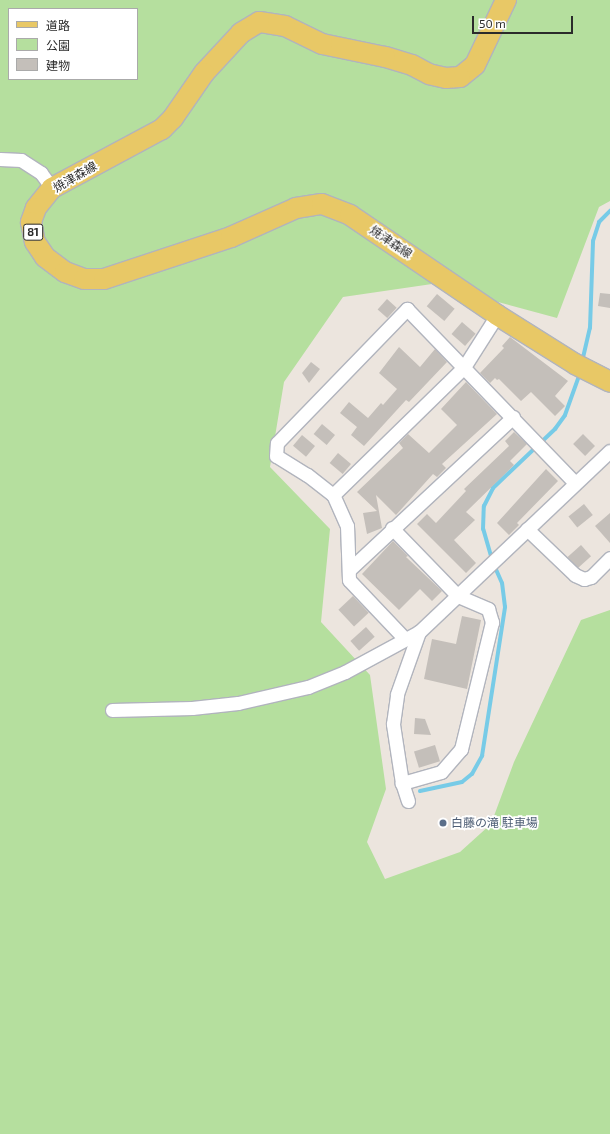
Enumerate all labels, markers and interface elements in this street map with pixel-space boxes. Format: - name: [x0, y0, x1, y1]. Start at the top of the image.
- legend: [8, 8, 138, 80]
- scale bar: [474, 8, 575, 34]
- text: 50 m: [479, 16, 506, 30]
- text: 道路: [46, 18, 70, 32]
- text: 公園: [46, 38, 70, 52]
- text: 建物: [46, 58, 70, 72]
- street label: 焼津森線: [51, 159, 99, 195]
- road number: 81: [23, 223, 43, 241]
- street label: 焼津森線: [367, 223, 415, 261]
- place label: 白藤の滝 駐車場: [451, 816, 538, 830]
- marker: 白藤の滝 駐車場: [438, 818, 448, 828]

